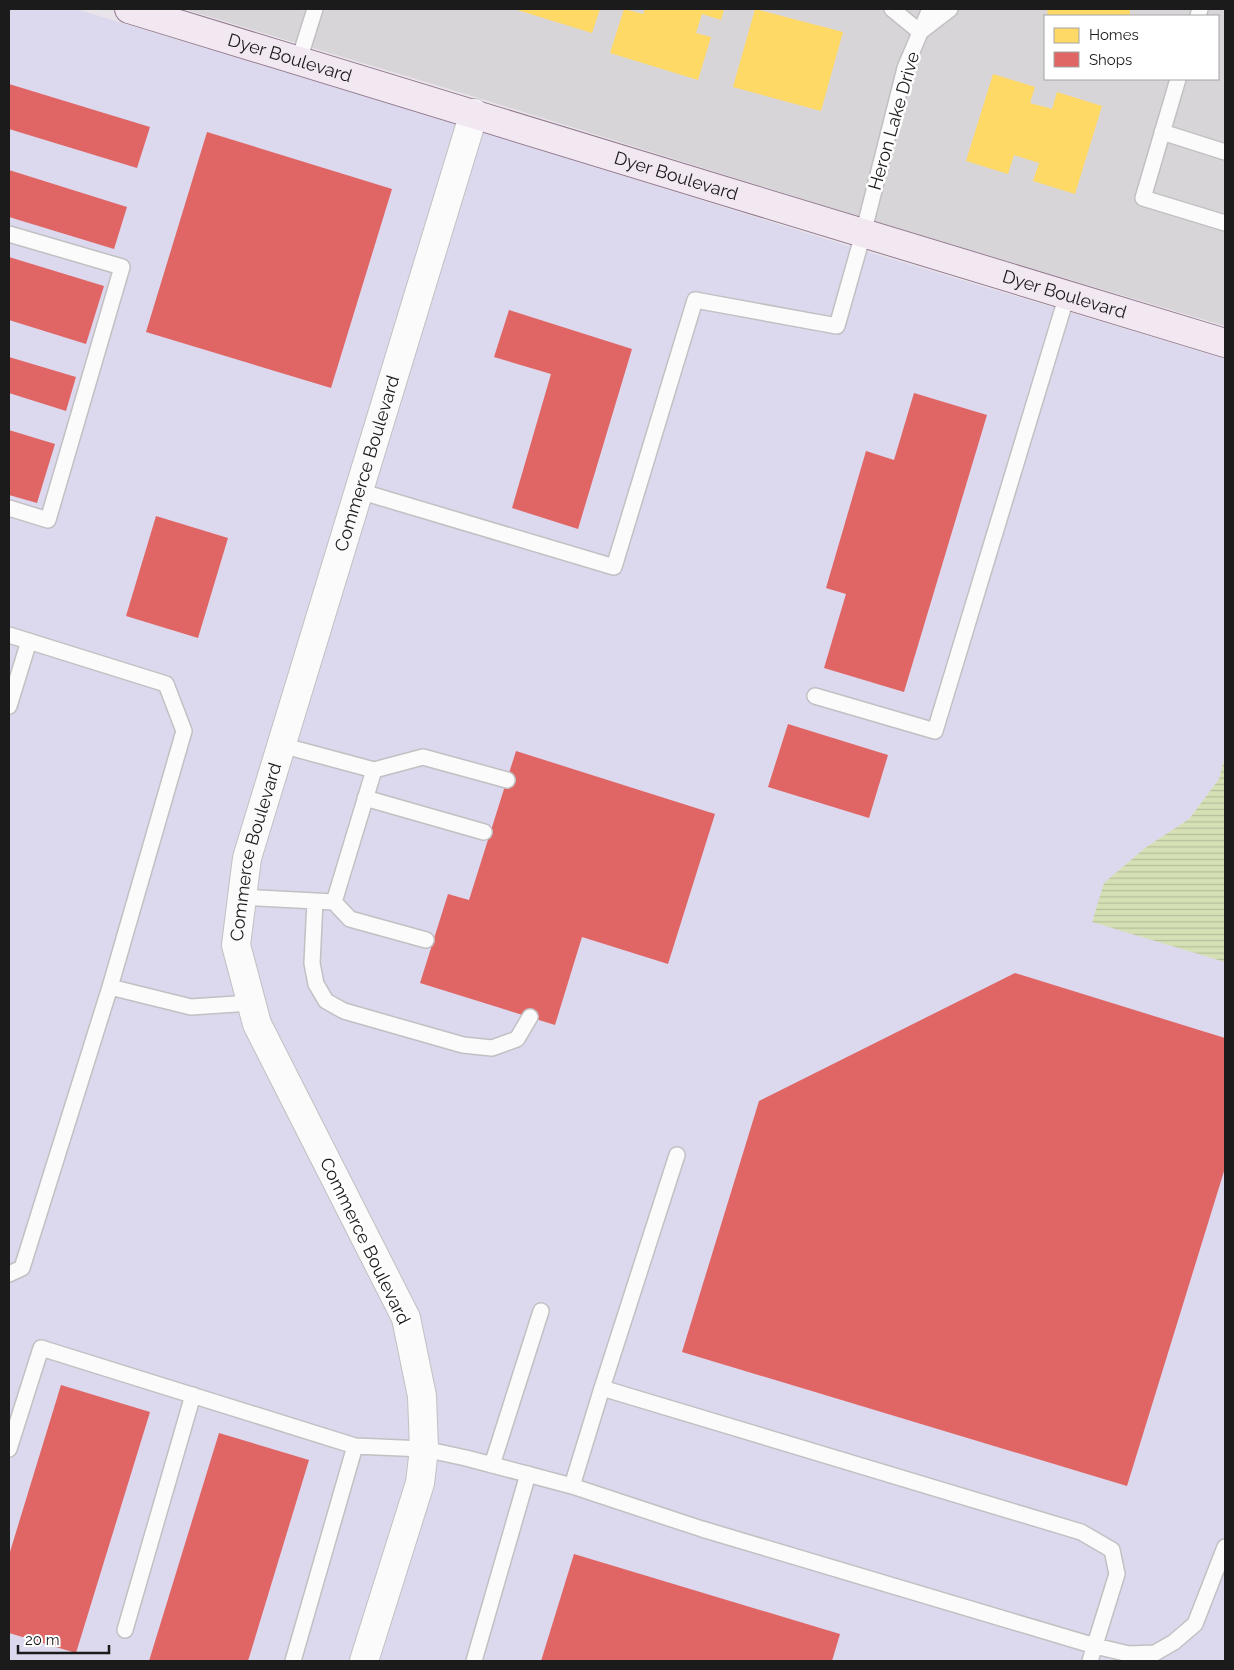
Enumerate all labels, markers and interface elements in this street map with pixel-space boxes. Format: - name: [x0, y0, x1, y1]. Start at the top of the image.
- legend: [1044, 15, 1219, 80]
- text: Homes: [1089, 26, 1139, 44]
- street label: Dyer Boulevard: [225, 29, 355, 86]
- street label: Heron Lake Drive: [864, 49, 923, 192]
- text: Shops: [1089, 51, 1132, 69]
- street label: Dyer Boulevard: [612, 147, 741, 204]
- street label: Dyer Boulevard: [1000, 265, 1129, 323]
- street label: Commerce Boulevard: [330, 373, 403, 554]
- street label: Commerce Boulevard: [226, 760, 285, 943]
- street label: Commerce Boulevard: [316, 1154, 415, 1327]
- scale bar: [18, 1622, 109, 1654]
- text: 20 m: [25, 1631, 60, 1649]

